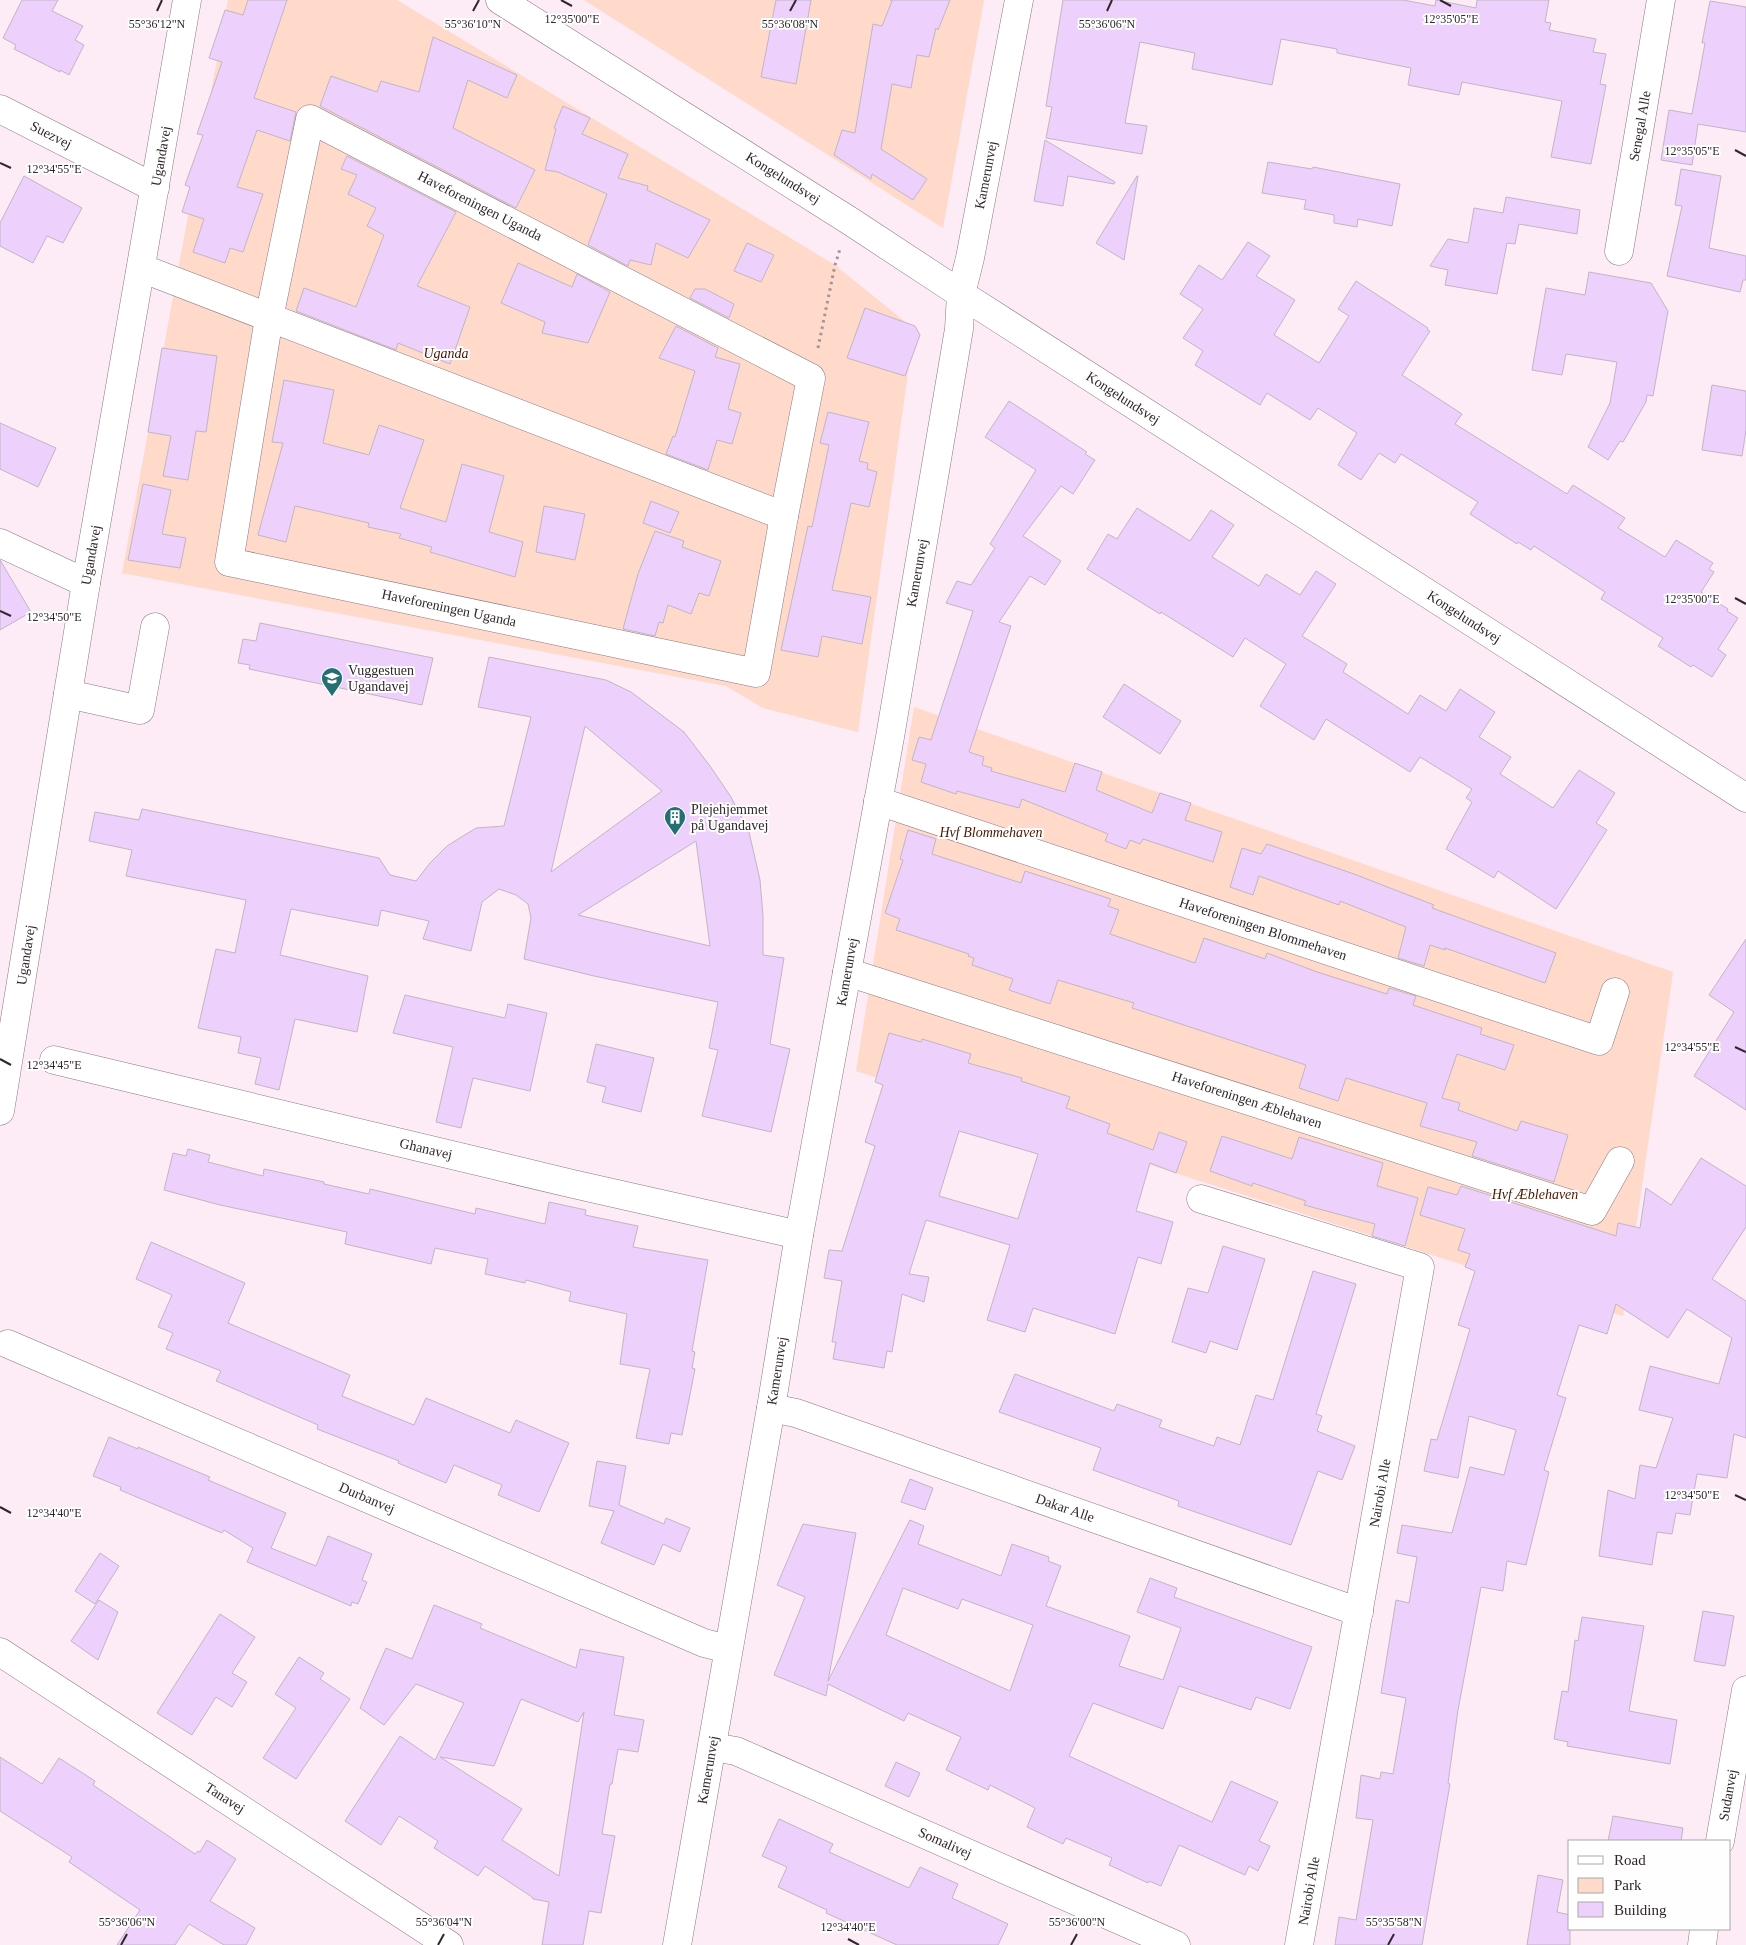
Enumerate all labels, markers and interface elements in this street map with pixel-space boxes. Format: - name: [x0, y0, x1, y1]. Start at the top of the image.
- text: 12°35'00"E: [544, 12, 600, 26]
- text: 12°35'05"E: [1423, 12, 1479, 26]
- text: 55°36'12"N: [129, 17, 186, 31]
- text: 55°36'10"N: [445, 17, 502, 31]
- text: 55°36'08"N: [762, 17, 819, 31]
- text: 55°36'06"N: [1079, 17, 1136, 31]
- street label: Senegal Alle: [1626, 90, 1654, 162]
- street label: Suezvej: [28, 118, 74, 152]
- street label: Ugandavej: [148, 125, 174, 187]
- street label: Kamerunvej: [972, 140, 1000, 210]
- text: 12°35'05"E: [1664, 144, 1720, 158]
- street label: Kongelundsvej: [743, 149, 823, 207]
- text: 12°34'55"E: [26, 162, 82, 176]
- street label: Haveforeningen Uganda: [415, 168, 545, 244]
- park label: Uganda: [423, 346, 469, 361]
- street label: Kongelundsvej: [1083, 369, 1163, 427]
- street label: Ugandavej: [78, 524, 104, 586]
- street label: Kamerunvej: [904, 538, 930, 608]
- street label: Haveforeningen Uganda: [380, 586, 518, 630]
- street label: Kongelundsvej: [1424, 588, 1504, 646]
- text: 12°35'00"E: [1664, 592, 1720, 606]
- text: 12°34'50"E: [26, 610, 82, 624]
- place label: Vuggestuen Ugandavej: [348, 663, 414, 694]
- school or university icon: Vuggestuen Ugandavej: [320, 666, 344, 697]
- place label: Plejehjemmet på Ugandavej: [691, 802, 768, 833]
- building icon: Plejehjemmet på Ugandavej: [663, 805, 687, 836]
- park label: Hvf Blommehaven: [938, 825, 1043, 840]
- street label: Haveforeningen Blommehaven: [1177, 895, 1349, 963]
- street label: Ugandavej: [14, 924, 38, 986]
- street label: Kamerunvej: [834, 937, 860, 1007]
- text: 12°34'55"E: [1664, 1040, 1720, 1054]
- text: 12°34'45"E: [26, 1058, 82, 1072]
- street label: Haveforeningen Æblehaven: [1170, 1069, 1324, 1131]
- street label: Ghanavej: [398, 1136, 454, 1162]
- park label: Hvf Æblehaven: [1491, 1187, 1578, 1202]
- street label: Kamerunvej: [764, 1336, 790, 1406]
- street label: Nairobi Alle: [1367, 1457, 1393, 1529]
- street label: Durbanvej: [337, 1480, 397, 1516]
- text: 12°34'50"E: [1664, 1488, 1720, 1502]
- street label: Dakar Alle: [1034, 1491, 1096, 1525]
- text: 12°34'40"E: [26, 1506, 82, 1520]
- street label: Kamerunvej: [695, 1735, 721, 1805]
- street label: Sudanvej: [1716, 1768, 1740, 1822]
- street label: Tanavej: [202, 1780, 248, 1816]
- street label: Somalivej: [916, 1825, 974, 1861]
- legend: [1568, 1840, 1731, 1930]
- text: Road: [1614, 1852, 1646, 1868]
- street label: Nairobi Alle: [1296, 1855, 1322, 1927]
- text: Park: [1614, 1877, 1642, 1893]
- text: Building: [1614, 1902, 1667, 1918]
- text: 55°36'06"N: [99, 1915, 156, 1929]
- text: 55°36'04"N: [416, 1915, 473, 1929]
- text: 55°36'00"N: [1049, 1915, 1106, 1929]
- text: 55°35'58"N: [1366, 1915, 1423, 1929]
- text: 12°34'40"E: [820, 1920, 876, 1934]

